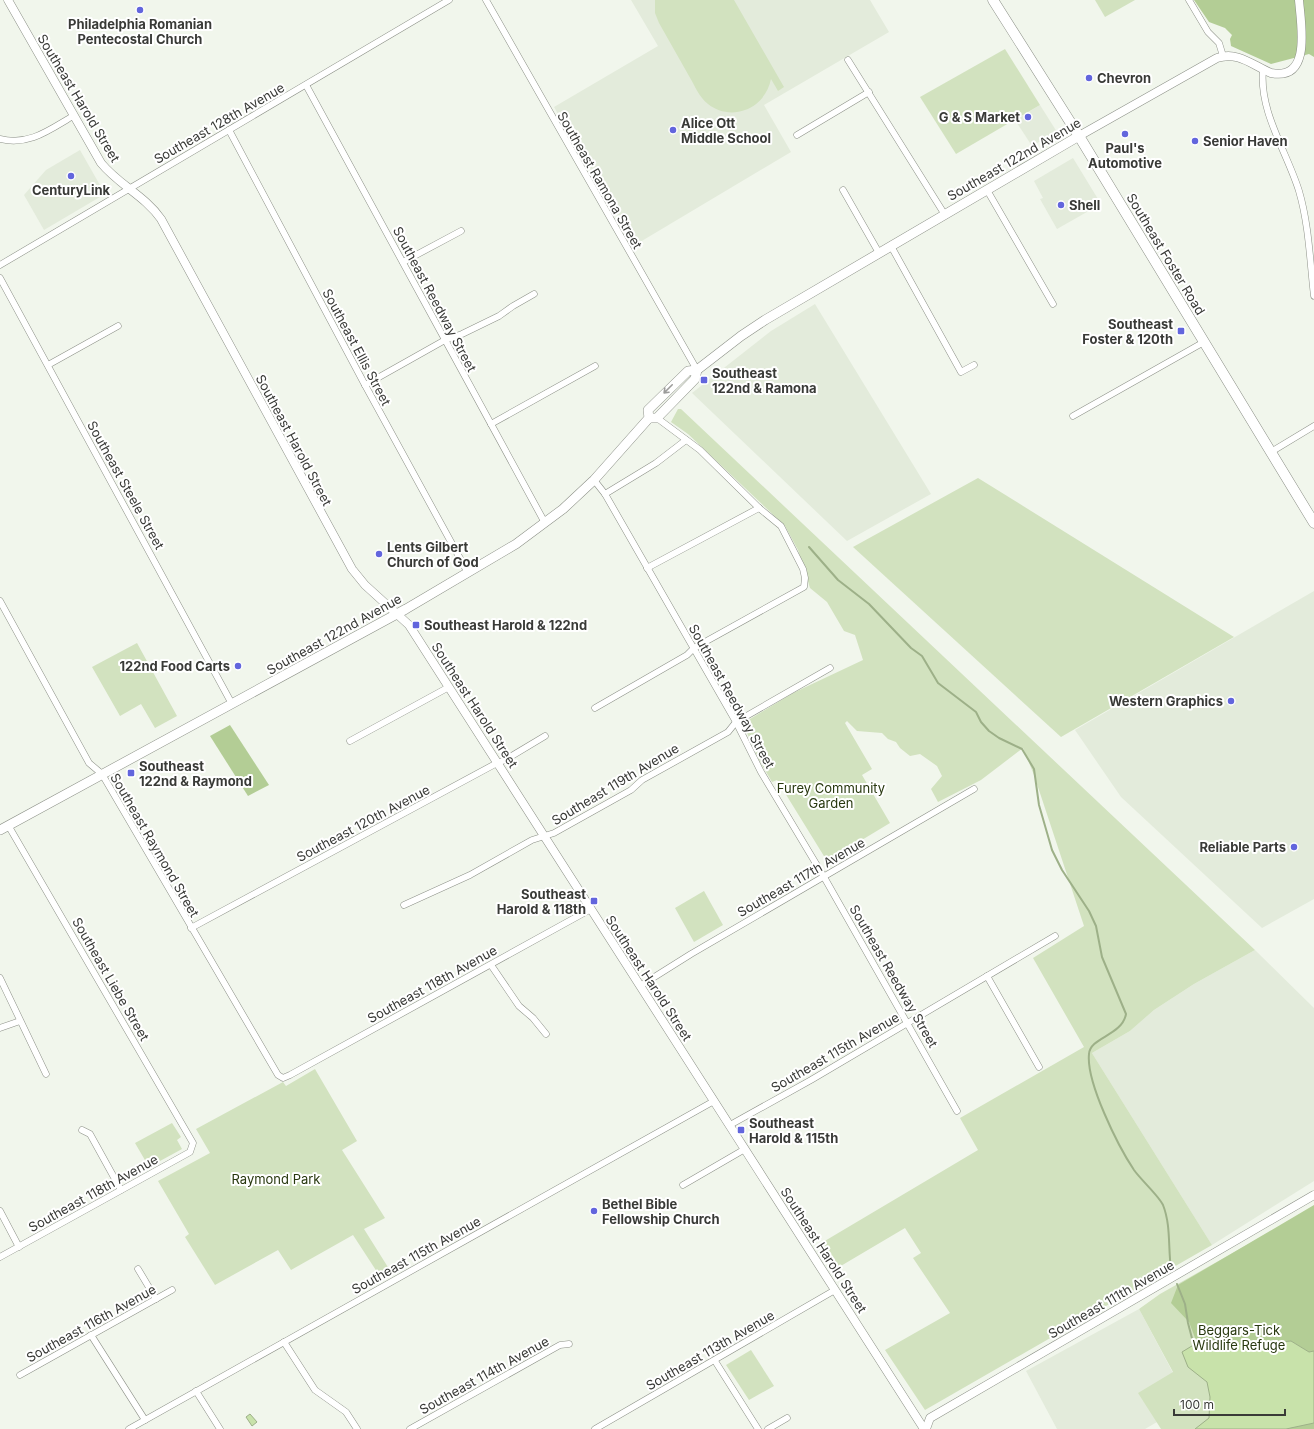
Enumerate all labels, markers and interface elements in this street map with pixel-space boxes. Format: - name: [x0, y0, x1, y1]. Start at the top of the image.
- marker: Philadelphia Romanian Pentecostal Church: [135, 5, 145, 15]
- place label: Philadelphia Romanian Pentecostal Church: [68, 16, 212, 47]
- street label: Southeast Harold Street: [34, 31, 124, 165]
- place label: Chevron: [1097, 70, 1151, 86]
- marker: Chevron: [1084, 73, 1094, 83]
- street label: Southeast 128th Avenue: [151, 79, 287, 167]
- street label: Southeast Ramona Street: [554, 109, 646, 251]
- place label: G & S Market: [939, 109, 1020, 125]
- marker: G & S Market: [1023, 112, 1033, 122]
- street label: Southeast 122nd Avenue: [944, 114, 1084, 204]
- place label: Alice Ott Middle School: [681, 115, 771, 146]
- marker: Alice Ott Middle School: [668, 125, 678, 135]
- marker: Paul's Automotive: [1120, 129, 1130, 139]
- place label: Senior Haven: [1203, 133, 1288, 149]
- marker: Senior Haven: [1190, 136, 1200, 146]
- place label: Paul's Automotive: [1088, 140, 1162, 171]
- marker: CenturyLink: [66, 171, 76, 181]
- place label: CenturyLink: [32, 182, 111, 198]
- street label: Southeast Foster Road: [1123, 190, 1209, 318]
- place label: Shell: [1069, 197, 1100, 213]
- marker: Shell: [1056, 200, 1066, 210]
- street label: Southeast Reedway Street: [390, 224, 480, 374]
- street label: Southeast Ellis Street: [319, 286, 395, 408]
- place label: Southeast Foster & 120th: [1082, 316, 1173, 347]
- marker: Southeast Foster & 120th: [1176, 326, 1186, 336]
- place label: Southeast 122nd & Ramona: [712, 365, 817, 396]
- street label: Southeast Harold Street: [253, 372, 335, 508]
- marker: Southeast 122nd & Ramona: [699, 375, 709, 385]
- one-way arrow: [663, 384, 673, 394]
- street label: Southeast Steele Street: [84, 418, 168, 552]
- place label: Lents Gilbert Church of God: [387, 539, 479, 570]
- marker: Lents Gilbert Church of God: [374, 549, 384, 559]
- street label: Southeast 122nd Avenue: [264, 590, 404, 678]
- place label: Southeast Harold & 122nd: [424, 617, 587, 633]
- marker: Southeast Harold & 122nd: [411, 620, 421, 630]
- street label: Southeast Reedway Street: [686, 621, 778, 771]
- street label: Southeast Harold Street: [428, 639, 522, 771]
- place label: 122nd Food Carts: [120, 658, 230, 674]
- marker: 122nd Food Carts: [233, 661, 243, 671]
- place label: Western Graphics: [1109, 693, 1223, 709]
- marker: Western Graphics: [1226, 696, 1236, 706]
- street label: Southeast 119th Avenue: [548, 740, 682, 828]
- place label: Southeast 122nd & Raymond: [139, 758, 252, 789]
- marker: Southeast 122nd & Raymond: [126, 768, 136, 778]
- street label: Southeast Raymond Street: [107, 770, 203, 920]
- park label: Furey Community Garden: [777, 780, 885, 811]
- street label: Southeast 120th Avenue: [294, 781, 432, 865]
- street label: Southeast 117th Avenue: [734, 834, 868, 920]
- place label: Reliable Parts: [1199, 839, 1286, 855]
- marker: Reliable Parts: [1289, 842, 1299, 852]
- place label: Southeast Harold & 118th: [497, 886, 586, 917]
- marker: Southeast Harold & 118th: [589, 896, 599, 906]
- street label: Southeast Reedway Street: [847, 902, 941, 1050]
- street label: Southeast Harold Street: [602, 912, 696, 1044]
- street label: Southeast Liebe Street: [69, 915, 153, 1043]
- street label: Southeast 118th Avenue: [365, 942, 499, 1026]
- street label: Southeast 115th Avenue: [768, 1009, 902, 1095]
- place label: Southeast Harold & 115th: [749, 1115, 838, 1146]
- marker: Southeast Harold & 115th: [736, 1125, 746, 1135]
- street label: Southeast 118th Avenue: [26, 1151, 160, 1235]
- park label: Raymond Park: [231, 1171, 321, 1187]
- street label: Southeast Harold Street: [777, 1184, 871, 1316]
- place label: Bethel Bible Fellowship Church: [602, 1196, 720, 1227]
- marker: Bethel Bible Fellowship Church: [589, 1206, 599, 1216]
- street label: Southeast 115th Avenue: [349, 1213, 483, 1297]
- street label: Southeast 111th Avenue: [1045, 1256, 1177, 1342]
- street label: Southeast 116th Avenue: [24, 1281, 158, 1365]
- street label: Southeast 113th Avenue: [643, 1307, 777, 1393]
- park label: Beggars-Tick Wildlife Refuge: [1193, 1322, 1285, 1353]
- street label: Southeast 114th Avenue: [416, 1333, 552, 1417]
- scale bar: [1174, 1391, 1285, 1417]
- text: 100 m: [1180, 1397, 1214, 1412]

